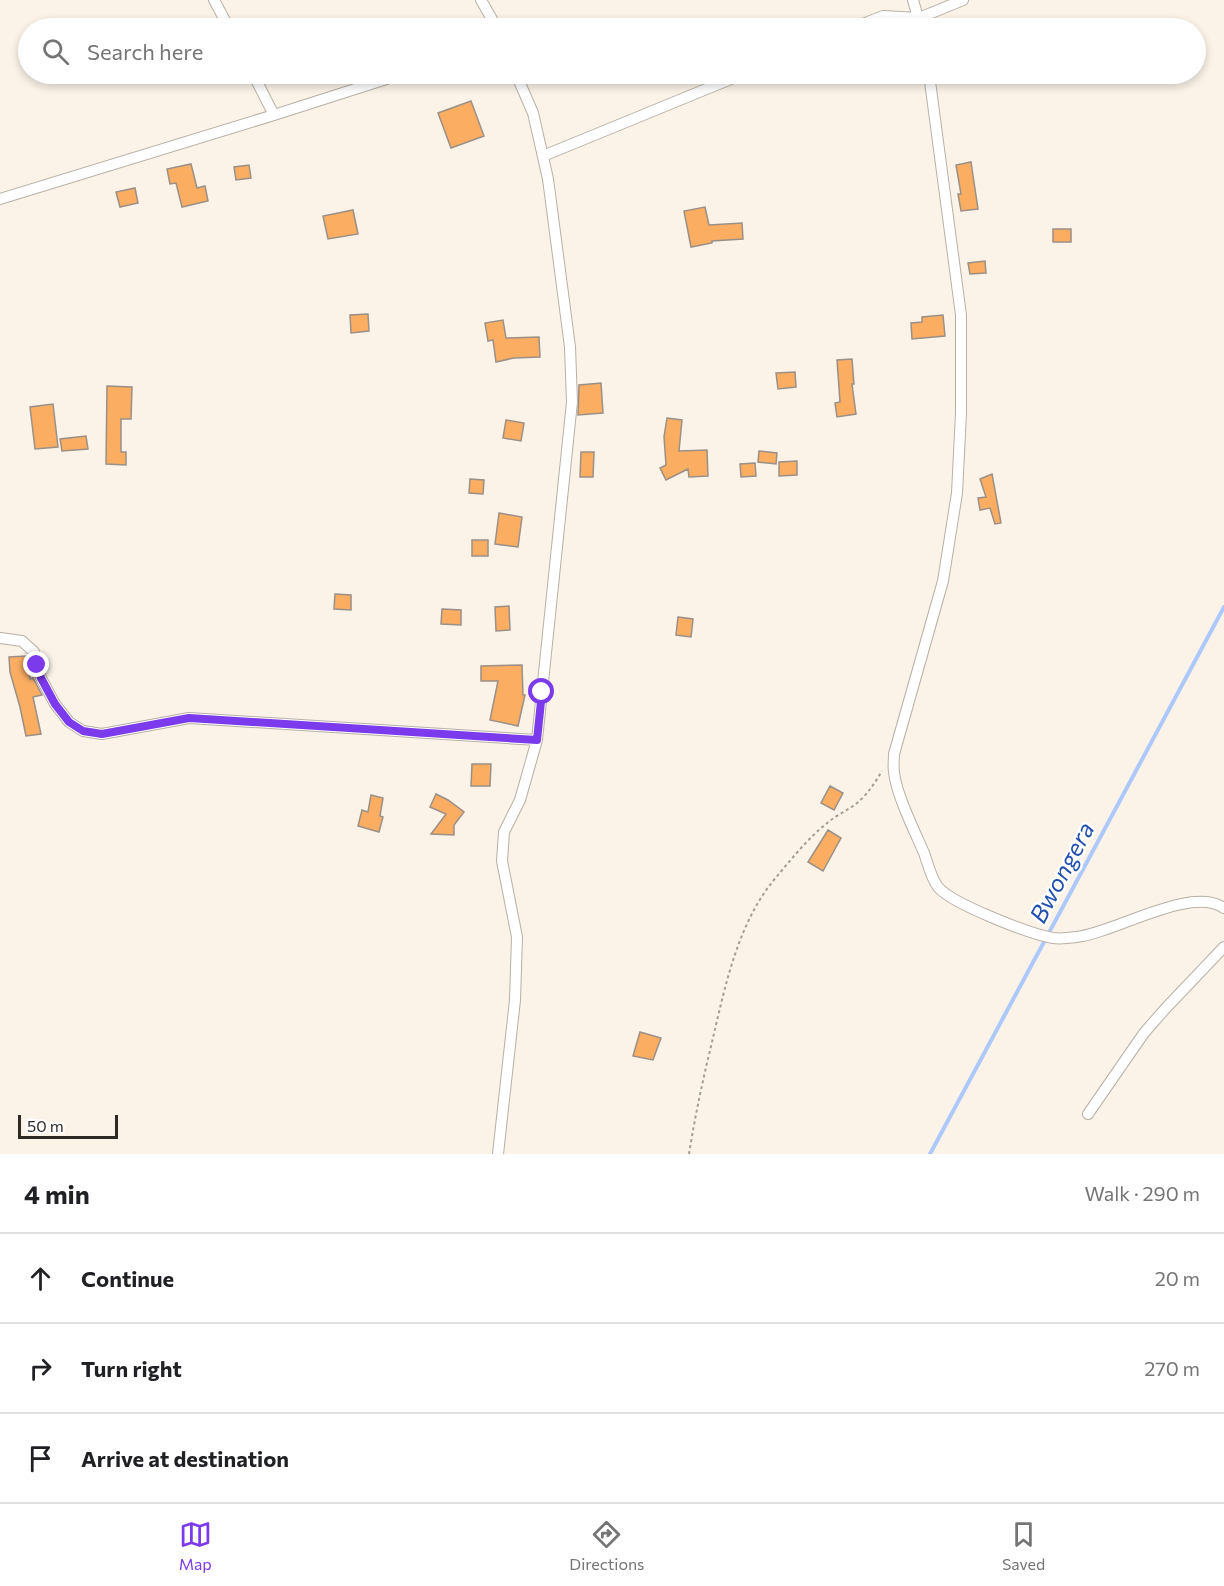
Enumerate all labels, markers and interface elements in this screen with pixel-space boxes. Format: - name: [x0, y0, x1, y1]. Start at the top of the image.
- search box: [18, 18, 1206, 84]
- icon: search: [39, 35, 72, 68]
- text: Search here: [87, 38, 203, 65]
- route end: [23, 651, 49, 677]
- route start: [528, 678, 554, 704]
- water label: Bwongera: [1022, 817, 1100, 927]
- scale bar: [18, 1112, 118, 1140]
- text: 50 m: [27, 1116, 64, 1135]
- text: 4 min: [24, 1178, 90, 1209]
- text: Walk · 290 m: [1084, 1181, 1200, 1205]
- icon: ahead: [24, 1262, 57, 1295]
- text: Continue: [81, 1265, 174, 1292]
- text: 20 m: [1155, 1266, 1200, 1290]
- icon: right: [24, 1352, 57, 1385]
- text: Turn right: [81, 1355, 182, 1382]
- text: 270 m: [1144, 1356, 1200, 1380]
- icon: arrive: [24, 1442, 57, 1475]
- text: Arrive at destination: [81, 1445, 289, 1472]
- tab: Map: [179, 1518, 212, 1573]
- tab: Directions: [569, 1518, 644, 1573]
- tab: Saved: [1002, 1518, 1045, 1573]

